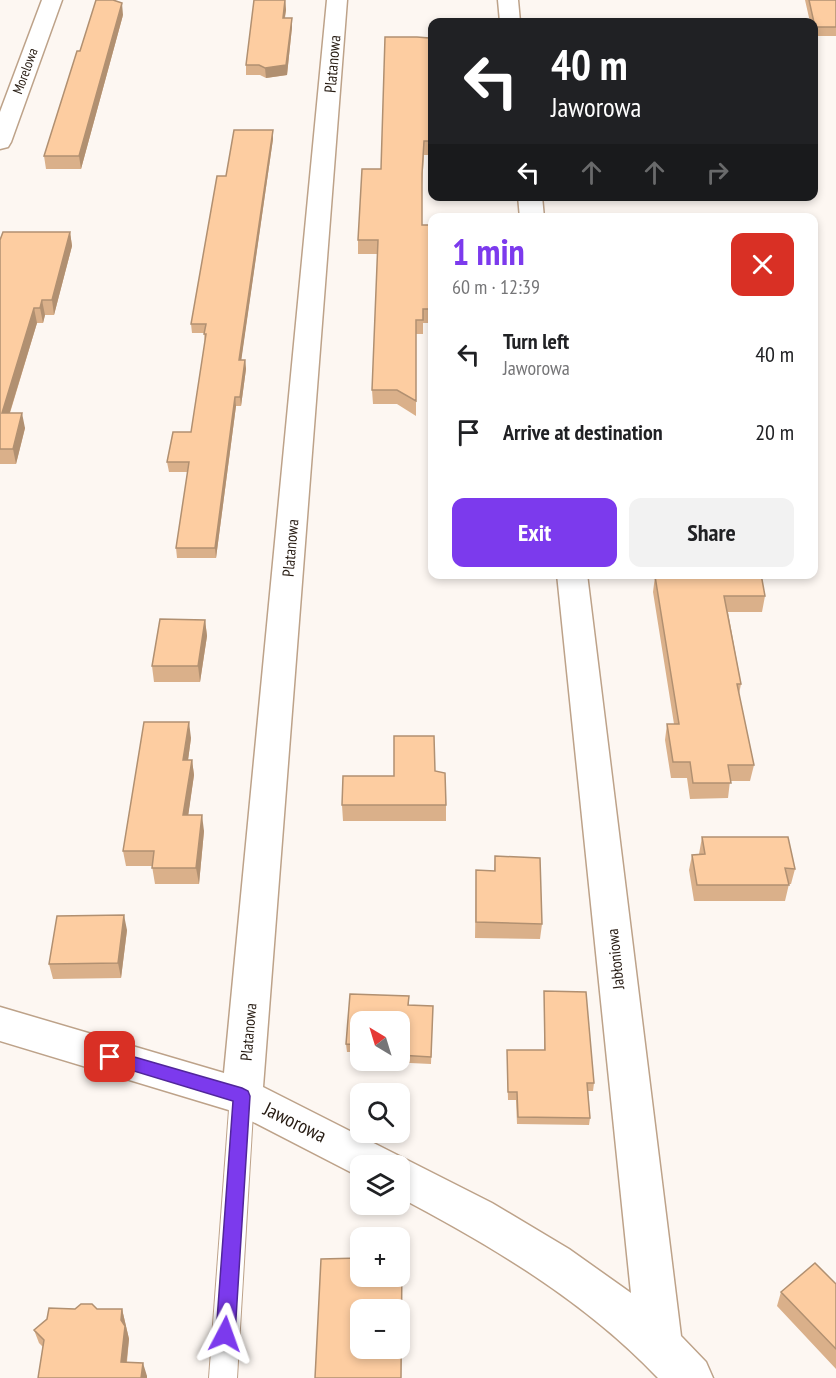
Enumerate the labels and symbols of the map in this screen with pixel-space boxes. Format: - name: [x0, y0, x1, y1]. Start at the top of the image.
- street label: Platanowa: [320, 34, 344, 94]
- street label: Morelowa: [8, 46, 42, 96]
- street label: Platanowa: [278, 518, 302, 578]
- street label: Jabłoniowa: [602, 928, 628, 991]
- street label: Platanowa: [236, 1002, 260, 1062]
- north arrow: [350, 1011, 410, 1071]
- pin: [84, 1031, 135, 1082]
- street label: Jaworowa: [258, 1095, 331, 1148]
- position arrow: [193, 1302, 257, 1366]

